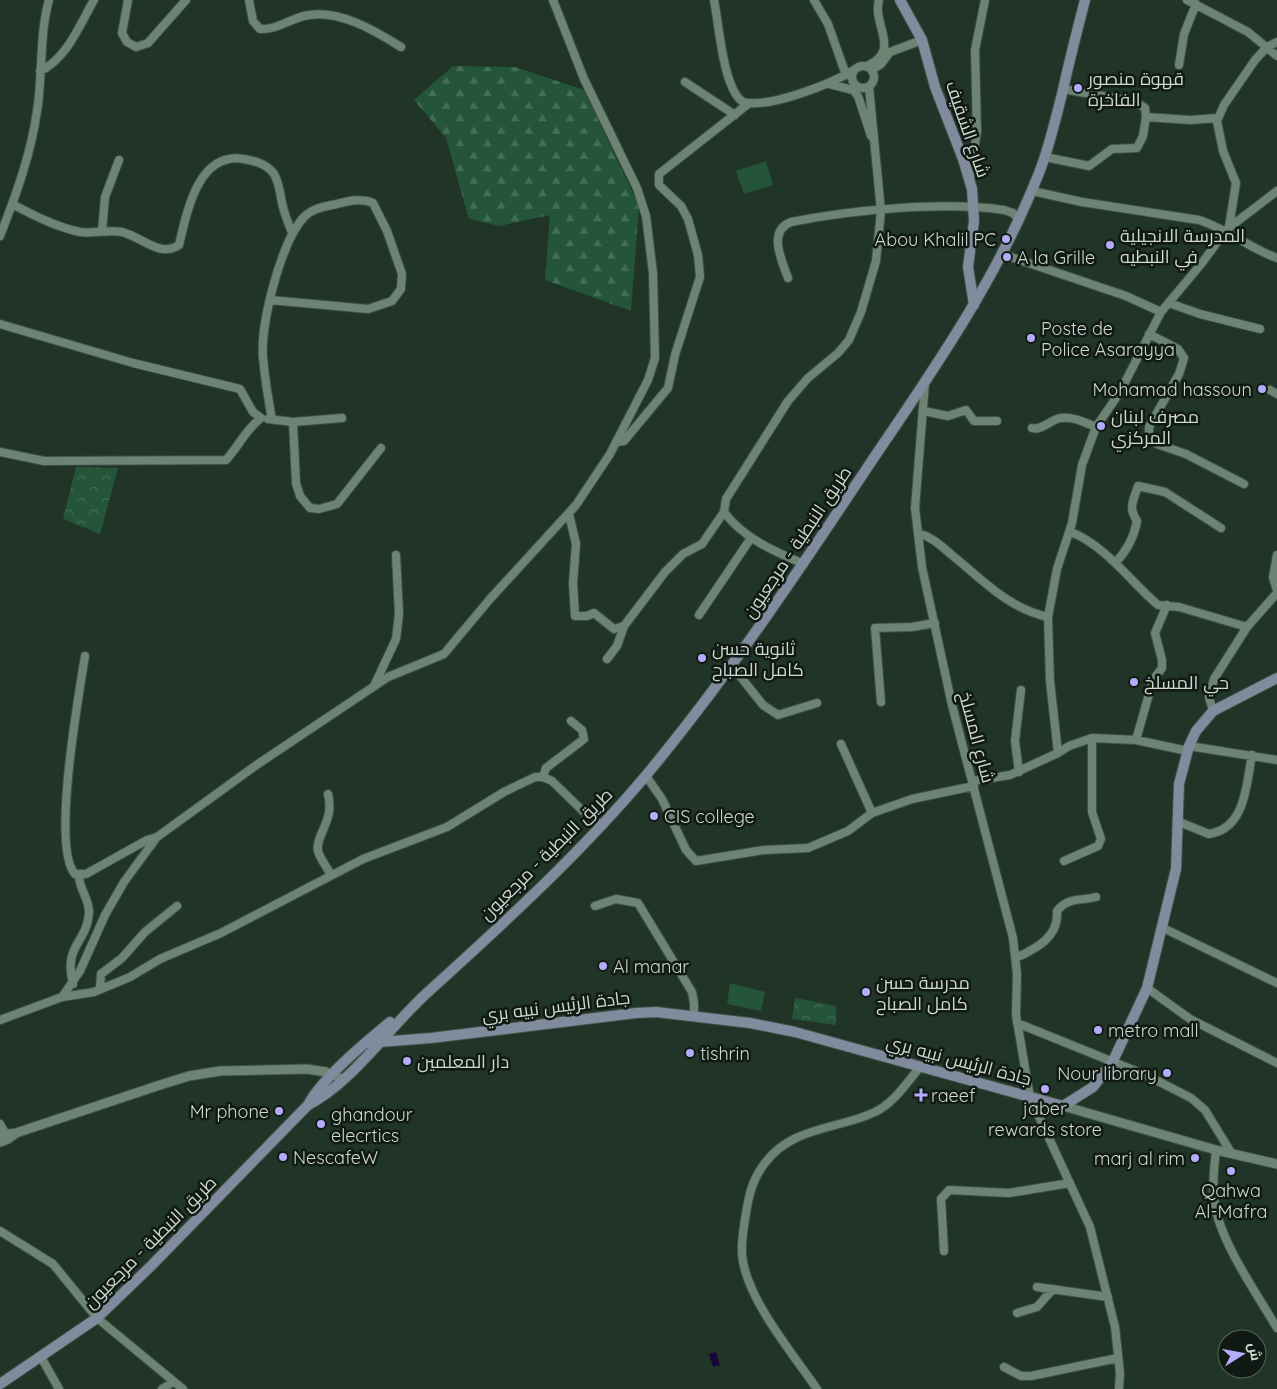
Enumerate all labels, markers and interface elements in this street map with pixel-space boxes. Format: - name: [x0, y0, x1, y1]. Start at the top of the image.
- place label: قهوة منصور الفاخرة: [1087, 67, 1184, 111]
- street label: شارع الشقيف: [940, 78, 995, 181]
- marker: قهوة منصور الفاخرة: [1072, 82, 1084, 94]
- place label: المدرسة الانجيلية في النبطيه: [1120, 224, 1245, 271]
- place label: Abou Khalil PC: [875, 228, 996, 251]
- marker: Abou Khalil PC: [1000, 233, 1012, 245]
- marker: المدرسة الانجيلية في النبطيه: [1104, 239, 1116, 251]
- place label: A la Grille: [1017, 246, 1095, 269]
- marker: A la Grille: [1001, 251, 1013, 263]
- place label: Poste de Police Asarayya: [1041, 317, 1175, 361]
- marker: Poste de Police Asarayya: [1025, 332, 1037, 344]
- place label: Mohamad hassoun: [1092, 378, 1252, 401]
- marker: Mohamad hassoun: [1256, 383, 1268, 395]
- place label: مصرف لبنان المركزي: [1111, 405, 1199, 452]
- marker: مصرف لبنان المركزي: [1095, 420, 1107, 432]
- street label: طريق النبطية - مرجعيون: [738, 462, 857, 623]
- place label: ثانوية حسن كامل الصباح: [712, 637, 804, 682]
- marker: ثانوية حسن كامل الصباح: [696, 652, 708, 664]
- place label: حي المسلخ: [1144, 671, 1229, 697]
- marker: حي المسلخ: [1128, 676, 1140, 688]
- street label: شارع المسلخ: [953, 689, 1000, 786]
- street label: طريق النبطية - مرجعيون: [475, 783, 618, 926]
- place label: CIS college: [664, 805, 755, 828]
- marker: CIS college: [648, 810, 660, 822]
- place label: Al manar: [613, 955, 689, 978]
- marker: Al manar: [597, 960, 609, 972]
- place label: مدرسة حسن كامل الصباح: [876, 971, 970, 1016]
- street label: جادة الرئيس نبيه بري: [481, 985, 632, 1029]
- marker: مدرسة حسن كامل الصباح: [860, 986, 872, 998]
- place label: metro mall: [1108, 1019, 1199, 1042]
- marker: metro mall: [1092, 1024, 1104, 1036]
- street label: جادة الرئيس نبيه بري: [883, 1030, 1034, 1093]
- place label: tishrin: [700, 1042, 750, 1065]
- marker: tishrin: [684, 1047, 696, 1059]
- place label: دار المعلمين: [417, 1050, 509, 1073]
- marker: دار المعلمين: [401, 1055, 413, 1067]
- place label: Nour library: [1057, 1062, 1157, 1085]
- marker: Nour library: [1161, 1067, 1173, 1079]
- marker: jaber rewards store: [1039, 1083, 1051, 1095]
- place label: raeef: [931, 1084, 976, 1107]
- marker: raeef: [915, 1089, 927, 1101]
- place label: jaber rewards store: [988, 1097, 1102, 1141]
- place label: Mr phone: [190, 1100, 269, 1123]
- place label: ghandour elecrtics: [331, 1103, 413, 1147]
- marker: Mr phone: [273, 1105, 285, 1117]
- marker: ghandour elecrtics: [315, 1118, 327, 1130]
- place label: NescafeW: [293, 1146, 378, 1169]
- place label: marj al rim: [1094, 1147, 1185, 1170]
- marker: NescafeW: [277, 1151, 289, 1163]
- marker: marj al rim: [1189, 1152, 1201, 1164]
- marker: Qahwa Al-Mafra: [1225, 1165, 1237, 1177]
- street label: طريق النبطية - مرجعيون: [79, 1171, 222, 1314]
- place label: Qahwa Al-Mafra: [1195, 1179, 1267, 1223]
- north arrow: [1217, 1329, 1267, 1379]
- text: ش: [1244, 1341, 1265, 1362]

